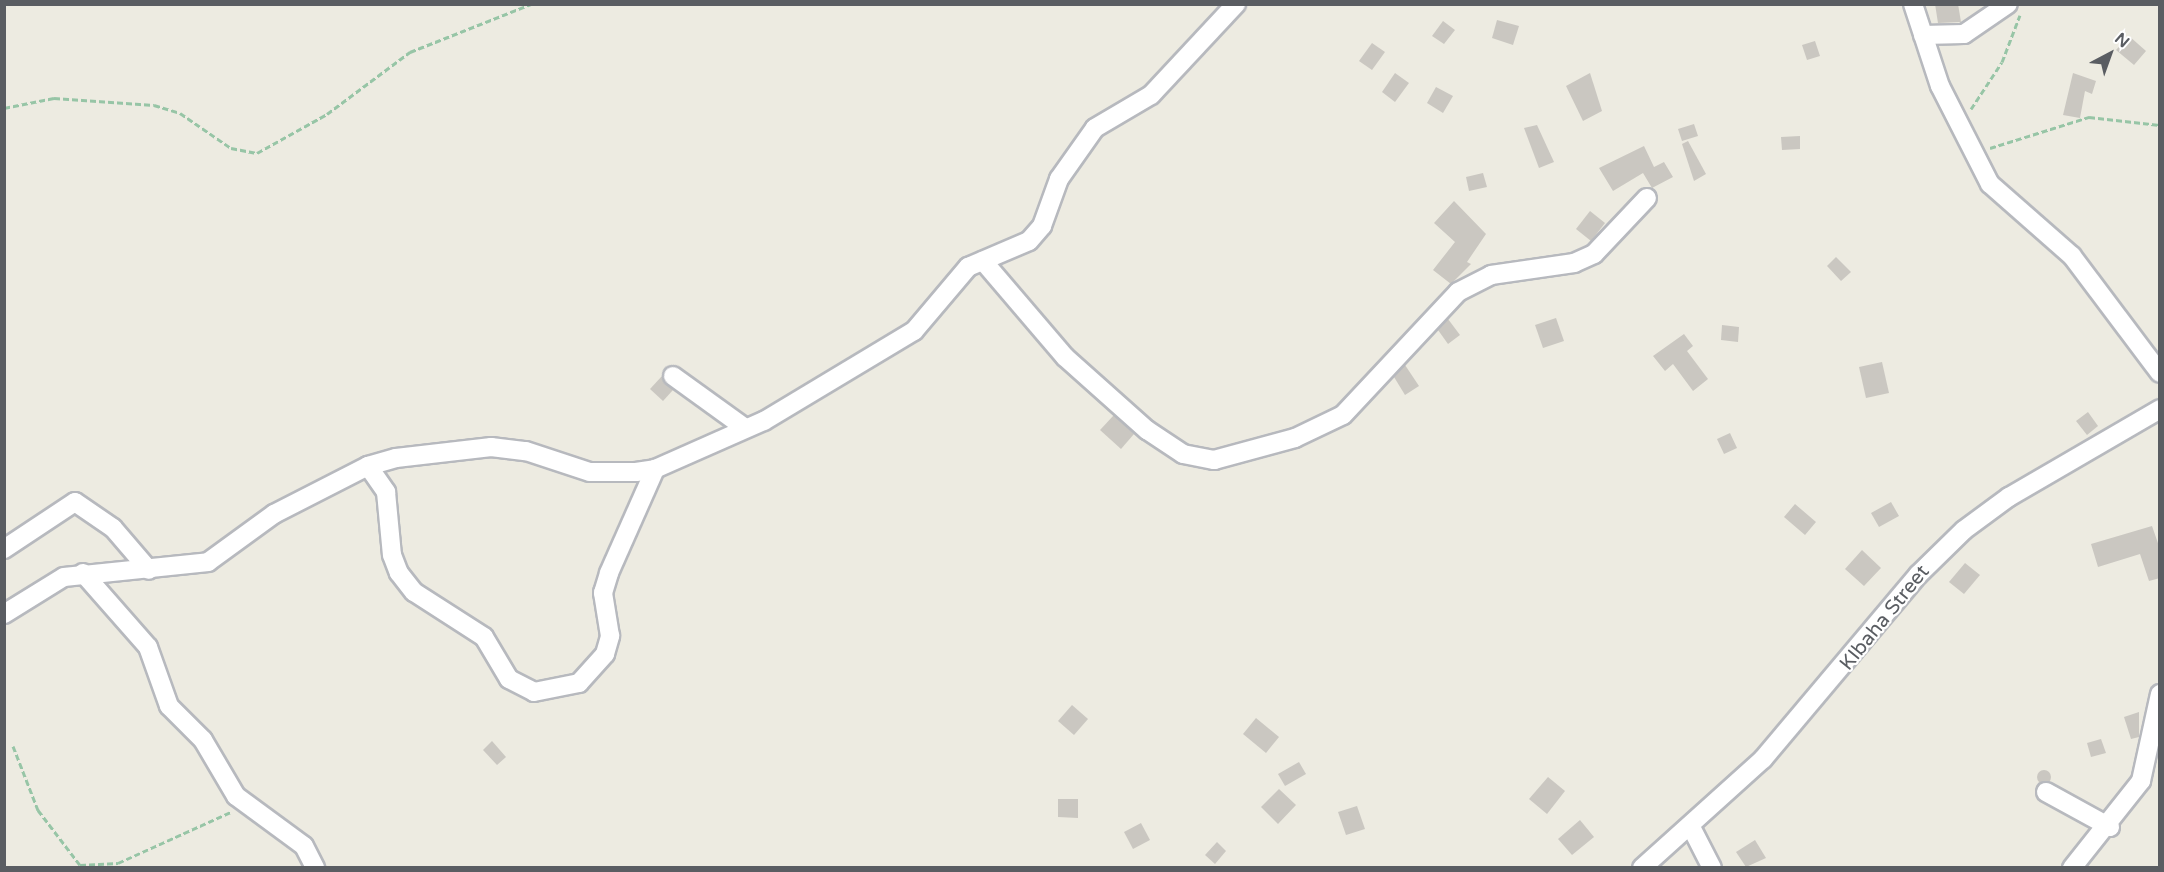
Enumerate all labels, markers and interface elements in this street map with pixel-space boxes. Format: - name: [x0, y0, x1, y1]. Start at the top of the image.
- north arrow: [2080, 24, 2140, 84]
- text: N: [2110, 29, 2133, 52]
- street label: KIbaha Street: [1835, 561, 1935, 675]

